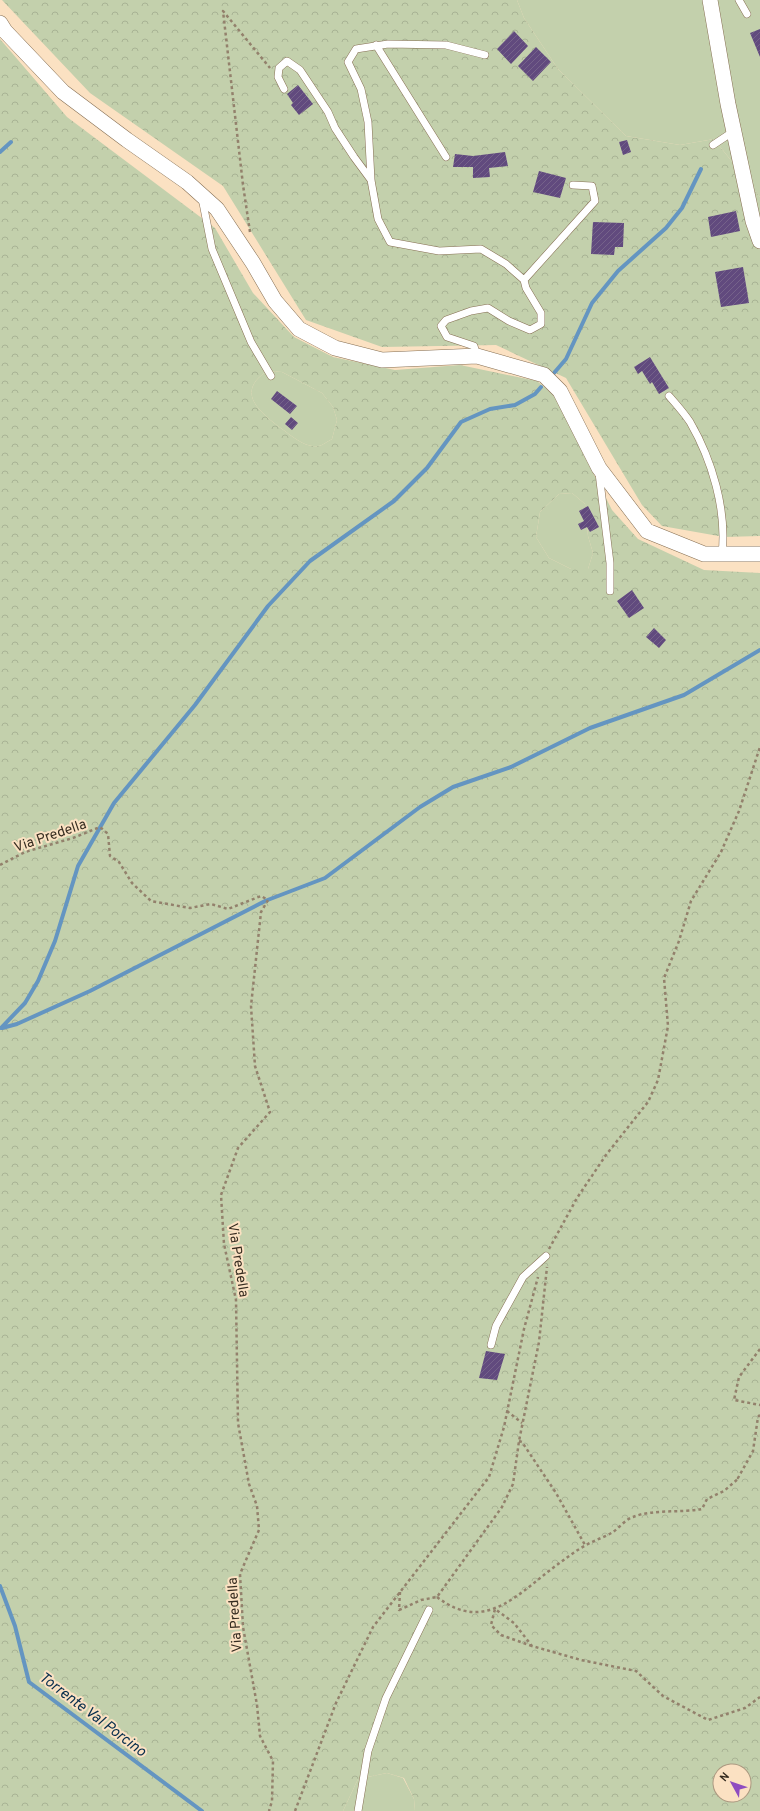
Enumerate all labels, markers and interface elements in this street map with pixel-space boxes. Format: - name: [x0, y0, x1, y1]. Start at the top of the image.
- street label: Via Predella: [12, 816, 89, 857]
- street label: Via Predella: [223, 1222, 252, 1299]
- street label: Via Predella: [224, 1577, 247, 1653]
- water label: Torrente Val Porcino: [35, 1669, 150, 1762]
- north arrow: [712, 1763, 752, 1803]
- text: N: [717, 1770, 733, 1785]

